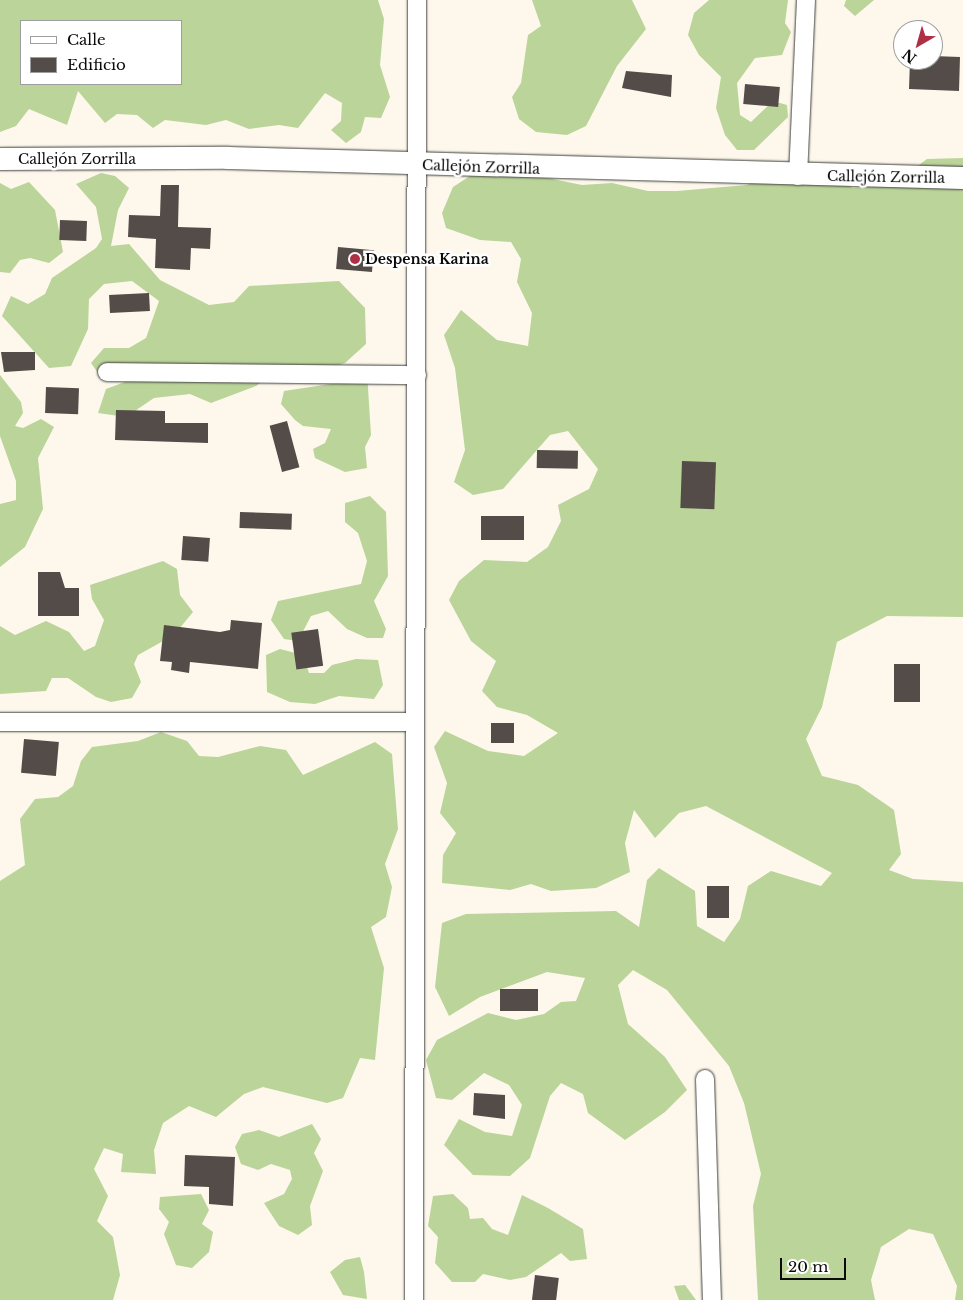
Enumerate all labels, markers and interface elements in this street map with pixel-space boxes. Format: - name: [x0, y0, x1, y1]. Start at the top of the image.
- legend: [20, 20, 182, 85]
- north arrow: [893, 20, 943, 70]
- text: Calle: [67, 30, 106, 49]
- text: N: [899, 45, 920, 67]
- text: Edificio: [67, 55, 126, 74]
- street label: Callejón Zorrilla: [18, 151, 136, 167]
- street label: Callejón Zorrilla: [422, 157, 540, 177]
- street label: Callejón Zorrilla: [827, 168, 945, 186]
- place label: Despensa Karina: [365, 251, 489, 267]
- marker: Despensa Karina: [349, 253, 361, 265]
- scale bar: [783, 1248, 849, 1280]
- text: 20 m: [788, 1257, 828, 1276]

